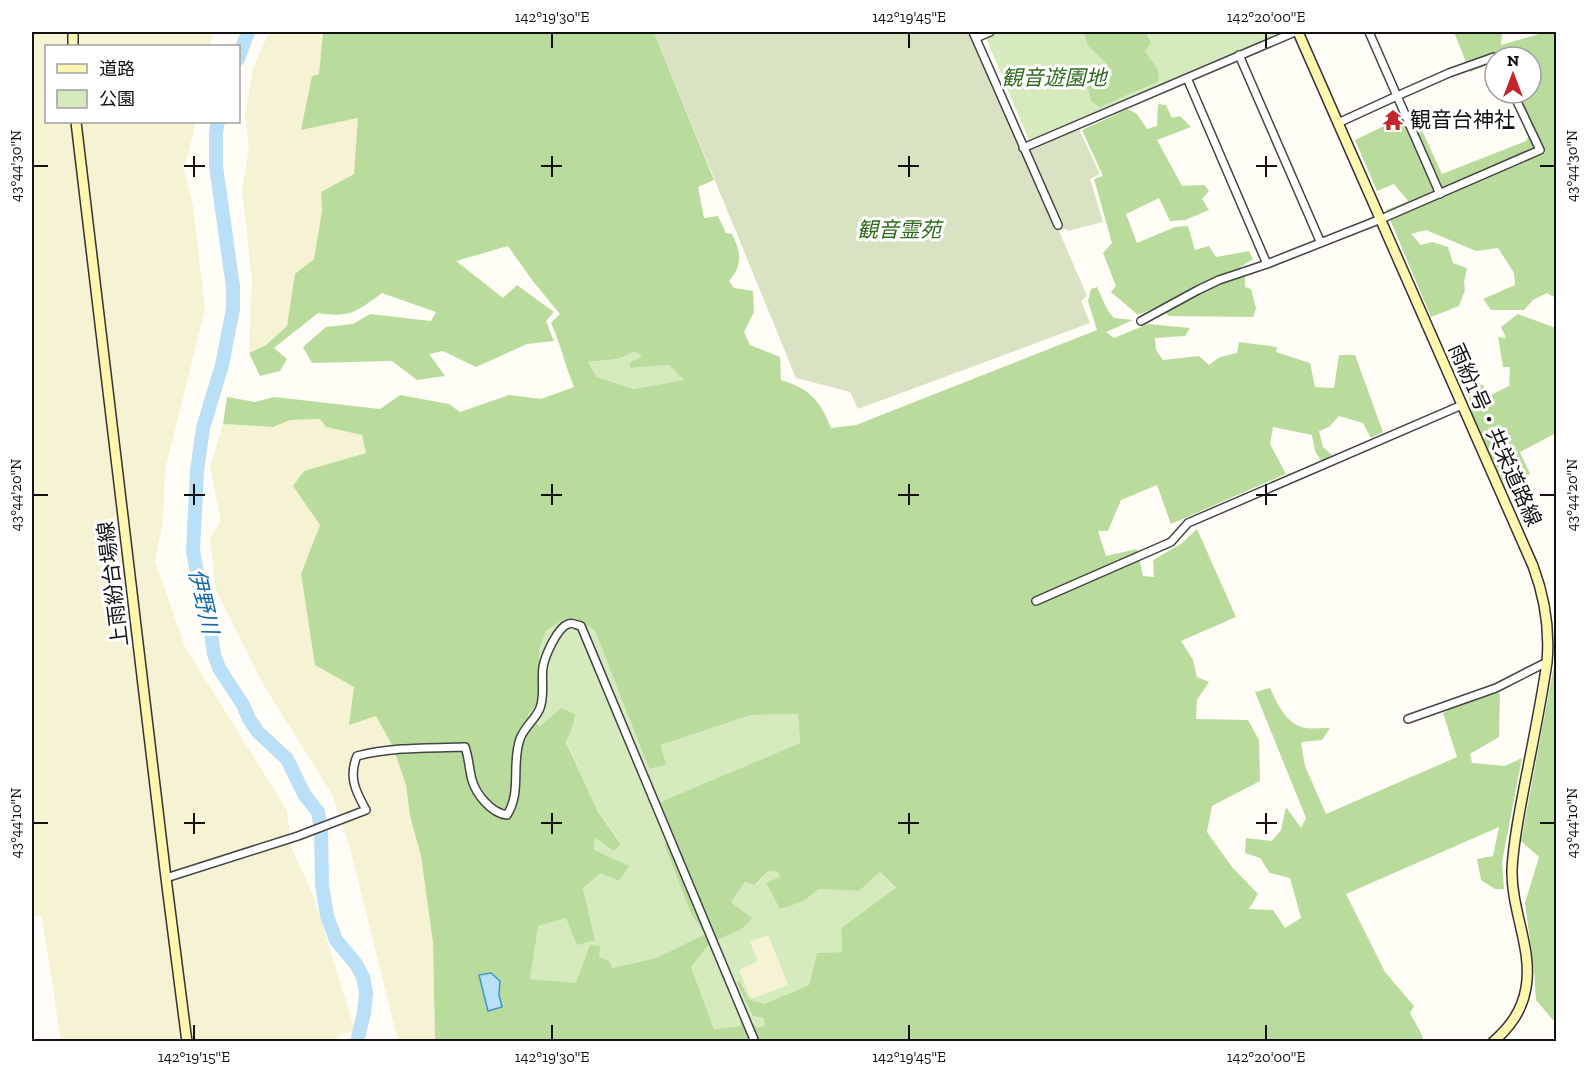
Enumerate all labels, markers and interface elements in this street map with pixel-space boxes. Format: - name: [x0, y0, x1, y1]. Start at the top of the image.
- text: 142°19'30"E: [515, 8, 589, 26]
- text: 142°19'45"E: [872, 8, 946, 26]
- text: 142°20'00"E: [1227, 8, 1305, 26]
- legend: [45, 45, 240, 123]
- north arrow: [1483, 45, 1543, 105]
- text: N: [1507, 51, 1519, 70]
- text: 道路: [99, 58, 135, 80]
- park label: 観音遊園地: [1002, 65, 1108, 90]
- text: 公園: [99, 88, 135, 110]
- place label: 観音台神社: [1410, 107, 1515, 132]
- temple icon: 観音台神社: [1381, 108, 1405, 132]
- text: 43°44'30"N: [7, 130, 25, 202]
- text: 43°44'30"N: [1563, 130, 1581, 202]
- park label: 観音霊苑: [857, 217, 944, 242]
- street label: 雨紛1号・共栄道路線: [1444, 340, 1547, 530]
- text: 43°44'20"N: [7, 459, 25, 531]
- text: 43°44'20"N: [1563, 459, 1581, 531]
- street label: 上雨紛台場線: [92, 520, 133, 648]
- water label: 伊野川: [183, 566, 225, 638]
- text: 43°44'10"N: [7, 788, 25, 858]
- text: 43°44'10"N: [1563, 788, 1581, 858]
- text: 142°19'15"E: [158, 1048, 230, 1066]
- text: 142°19'30"E: [515, 1048, 589, 1066]
- text: 142°19'45"E: [872, 1048, 946, 1066]
- text: 142°20'00"E: [1227, 1048, 1305, 1066]

